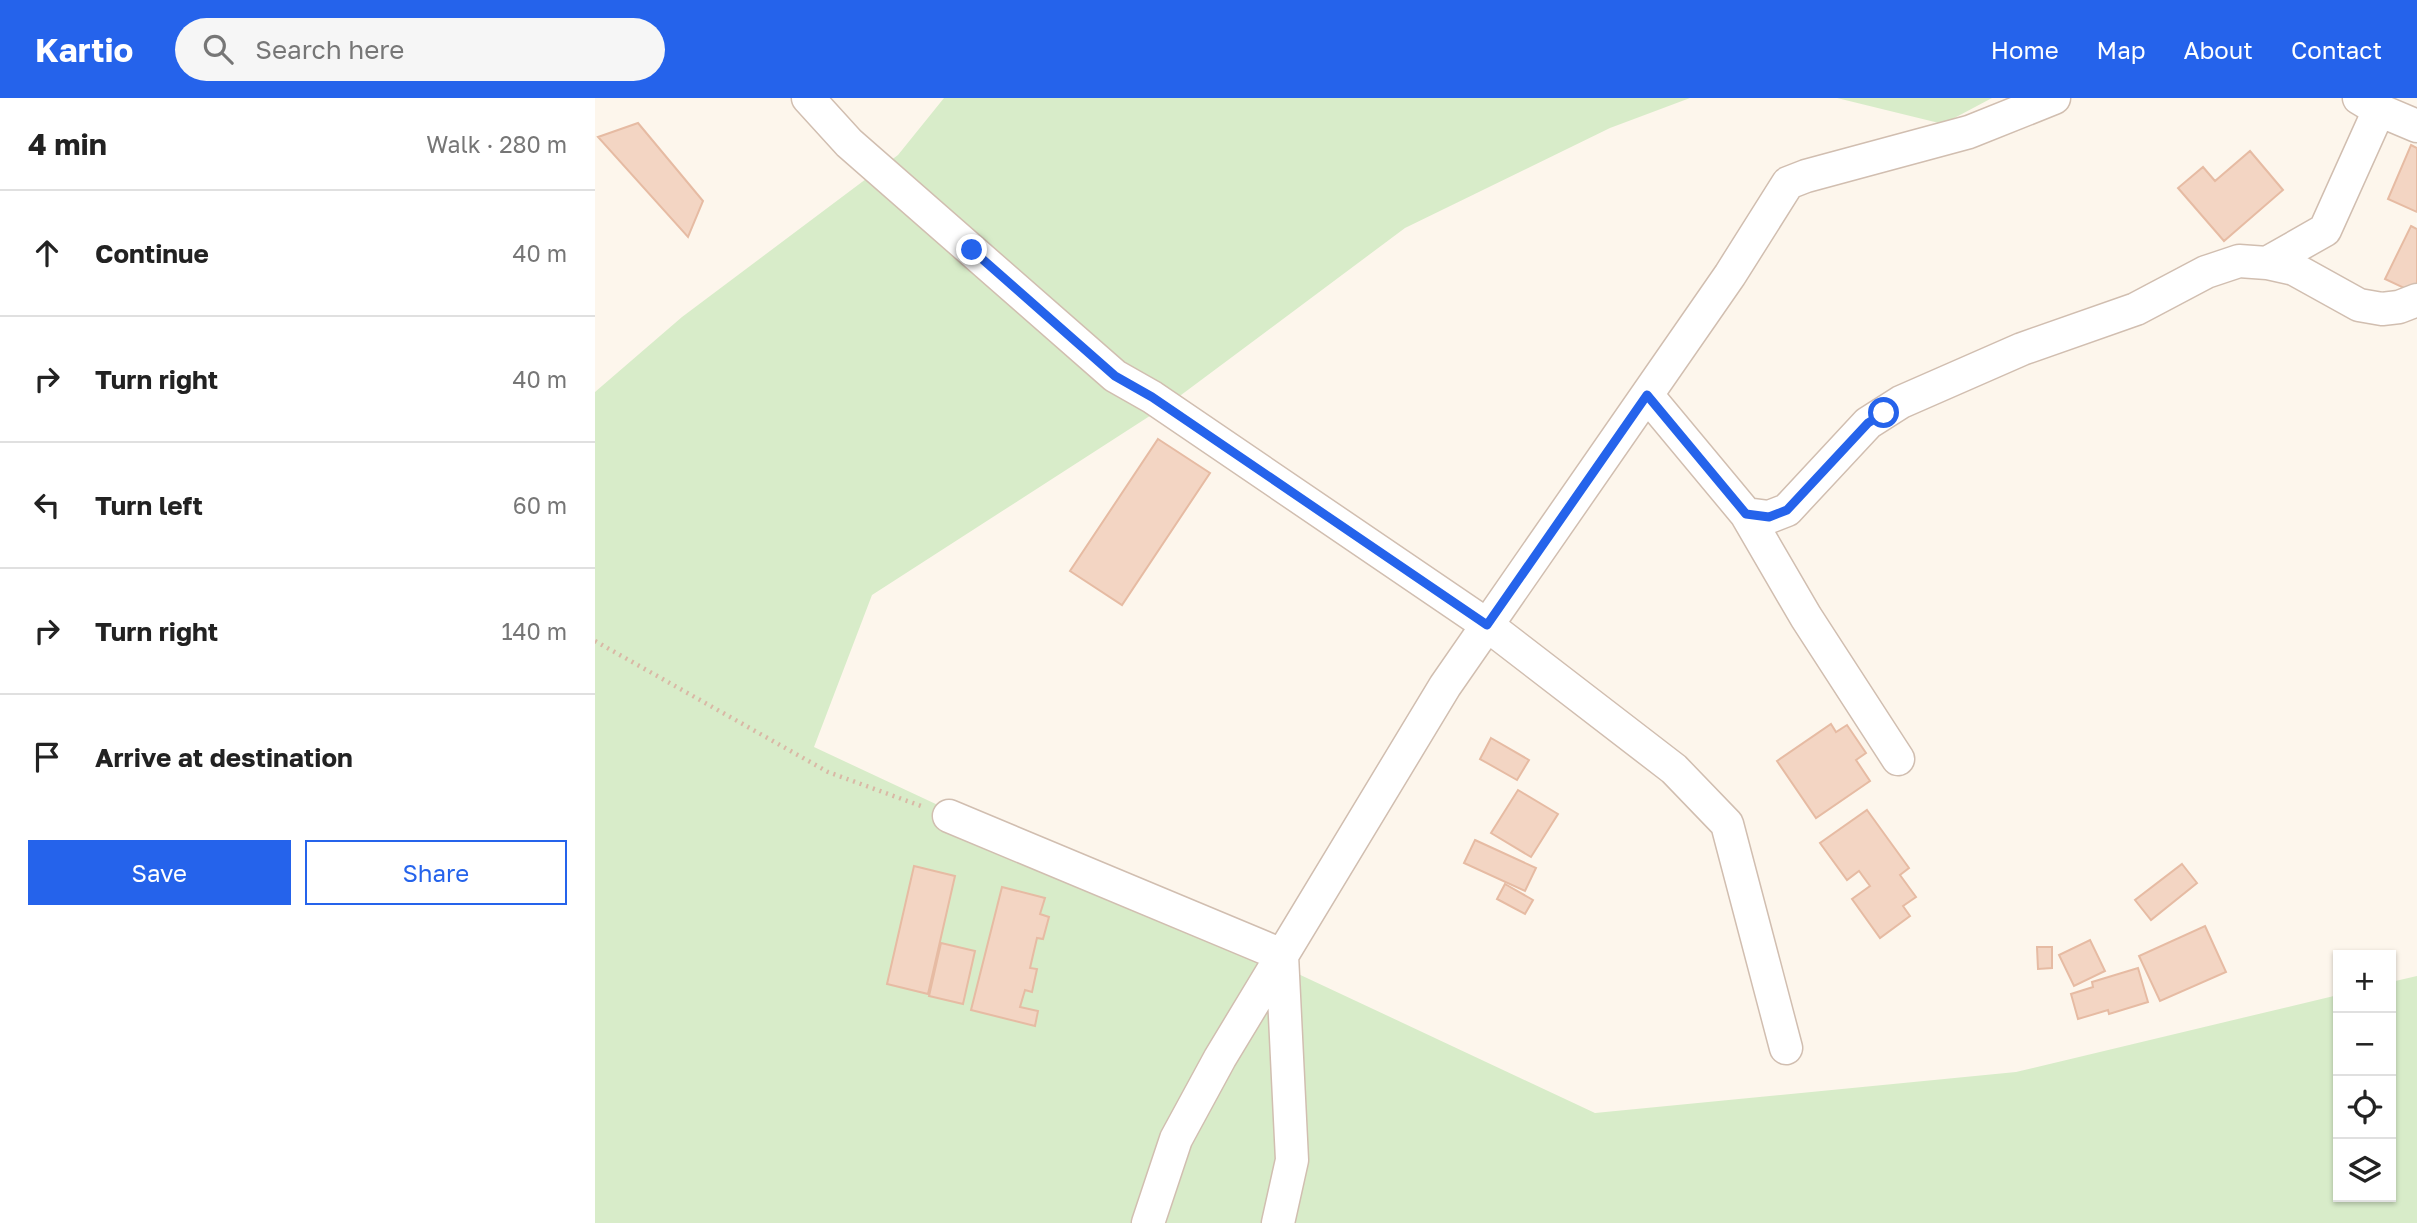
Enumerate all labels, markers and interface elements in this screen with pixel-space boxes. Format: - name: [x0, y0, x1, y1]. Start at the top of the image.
- search box: [175, 18, 665, 81]
- text: Kartio: [35, 30, 133, 69]
- icon: search: [199, 30, 237, 68]
- text: Search here: [255, 34, 404, 65]
- text: Home: [1991, 35, 2059, 64]
- text: Map: [2097, 35, 2146, 64]
- text: About: [2184, 35, 2253, 64]
- text: Contact: [2291, 35, 2382, 64]
- text: 4 min: [28, 126, 107, 162]
- text: Walk · 280 m: [426, 130, 567, 158]
- icon: ahead: [28, 234, 66, 272]
- route end: [956, 234, 987, 265]
- text: Continue: [95, 238, 209, 269]
- text: 40 m: [513, 239, 567, 267]
- icon: right: [28, 360, 66, 398]
- text: Turn right: [95, 364, 218, 395]
- text: 40 m: [513, 365, 567, 393]
- route start: [1868, 397, 1899, 428]
- icon: left: [28, 486, 66, 524]
- text: Turn left: [95, 490, 203, 521]
- text: 60 m: [513, 491, 567, 519]
- icon: right: [28, 612, 66, 650]
- text: Turn right: [95, 616, 218, 647]
- text: 140 m: [501, 617, 567, 645]
- icon: arrive: [28, 738, 66, 776]
- text: Arrive at destination: [95, 742, 353, 773]
- button: Save: [28, 840, 291, 905]
- button: Share: [305, 840, 567, 905]
- map controls: [2333, 950, 2396, 1202]
- button: +: [2333, 950, 2396, 1013]
- button: −: [2333, 1013, 2396, 1076]
- button: locate: [2333, 1076, 2396, 1139]
- button: layers: [2333, 1139, 2396, 1202]

